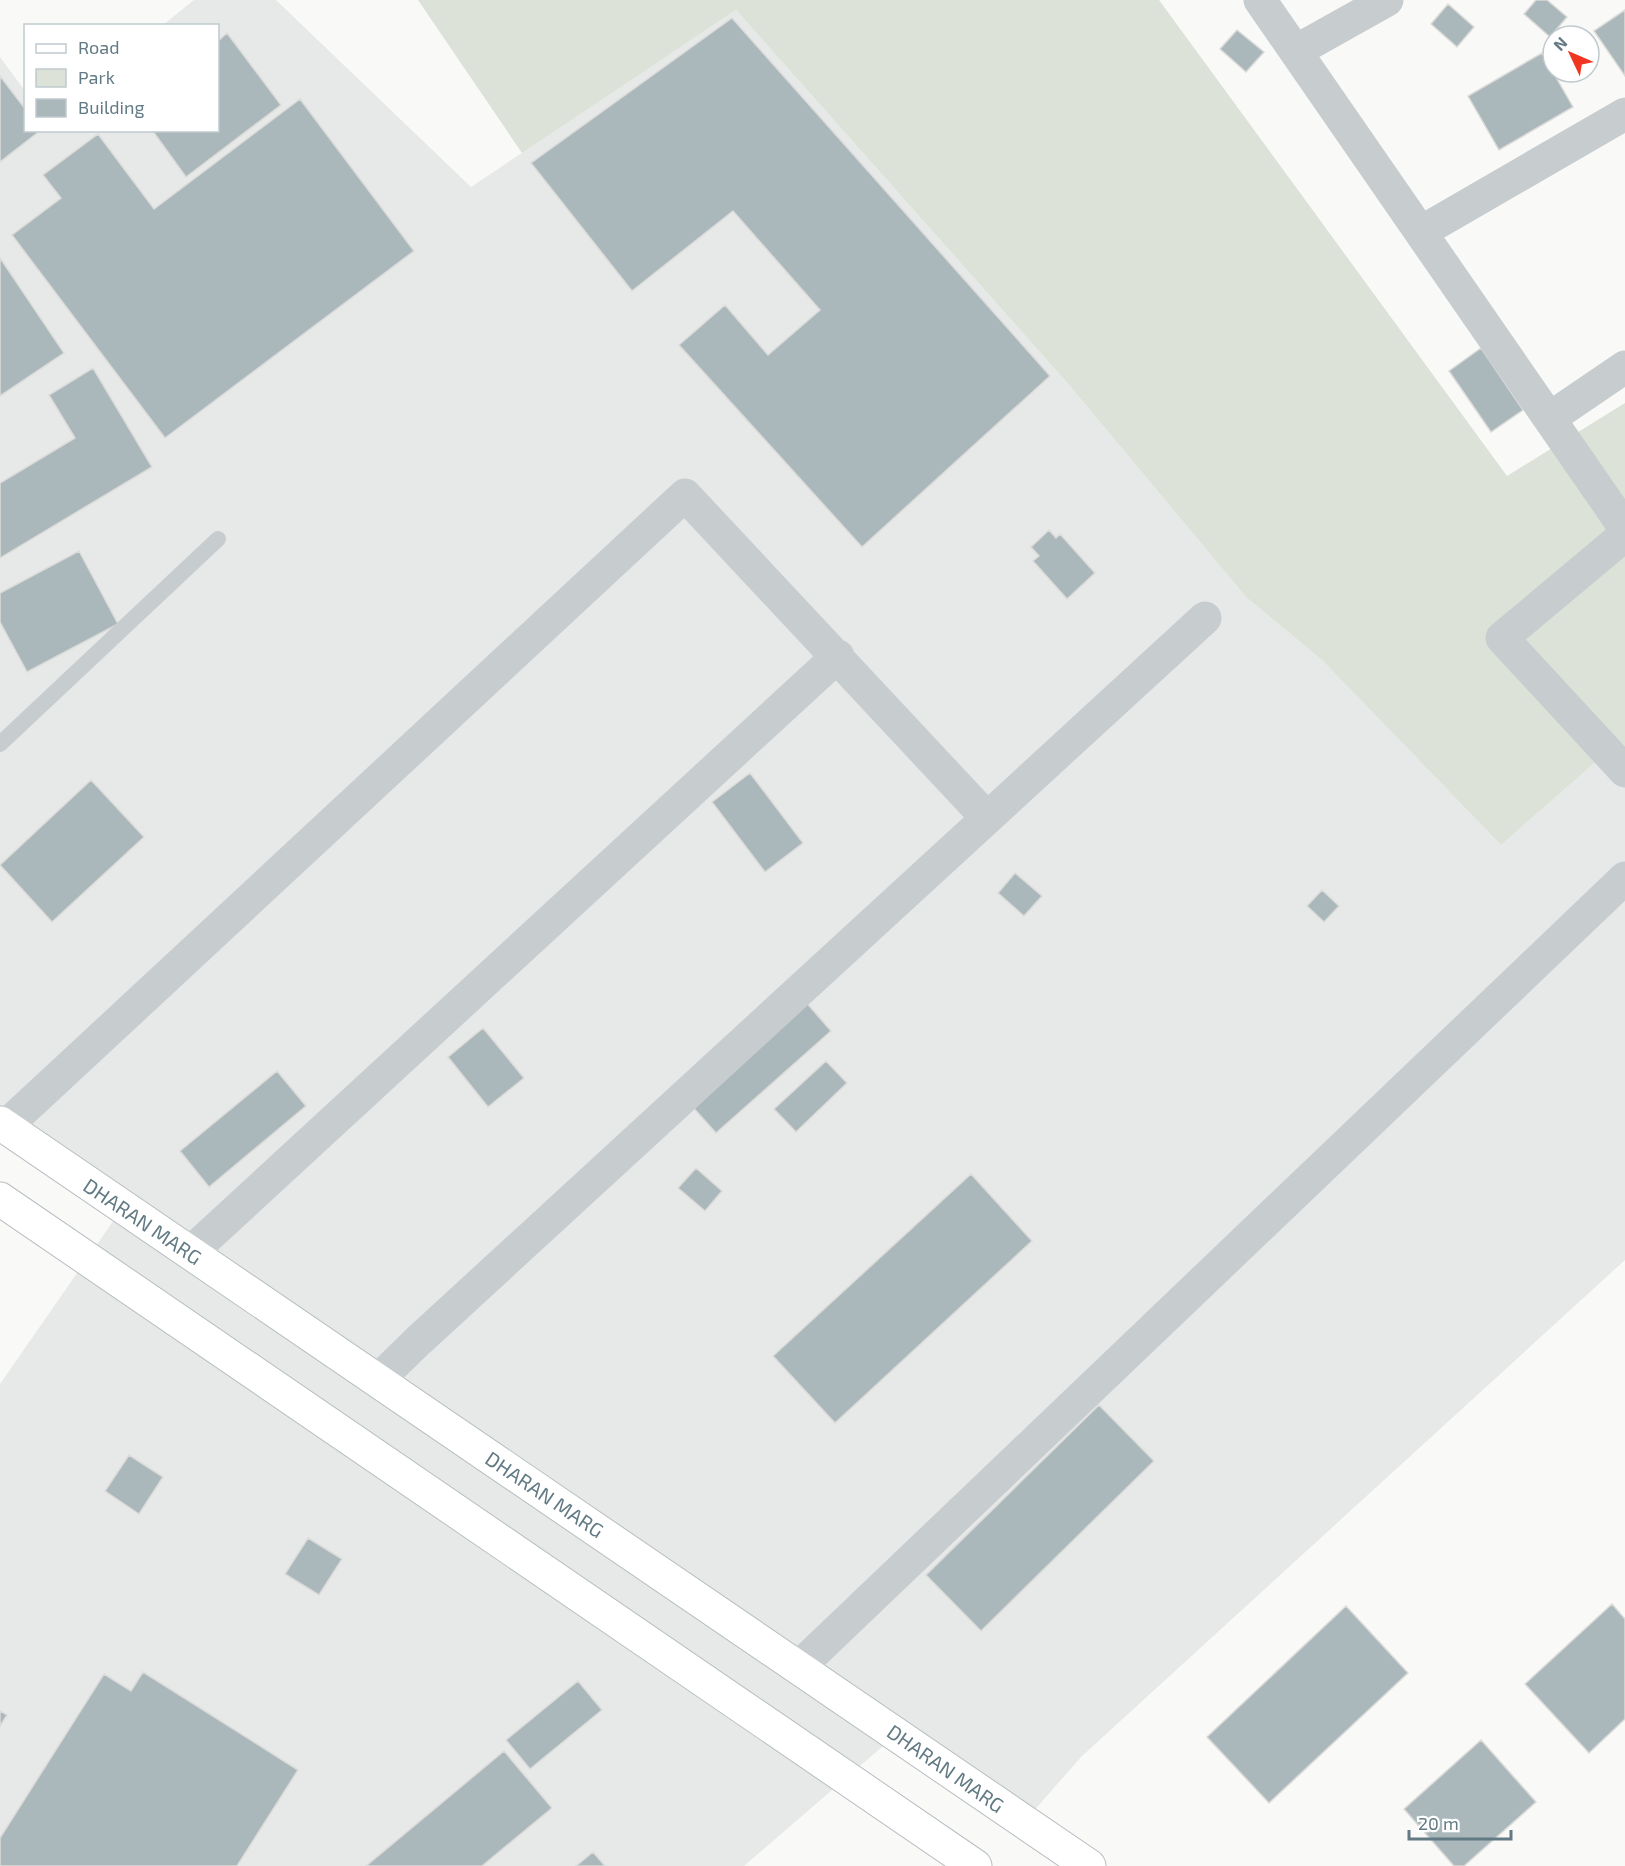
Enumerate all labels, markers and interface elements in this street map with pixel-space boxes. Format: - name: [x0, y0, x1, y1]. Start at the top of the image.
- legend: [24, 24, 219, 132]
- north arrow: [1541, 24, 1601, 84]
- text: N: [1549, 32, 1571, 54]
- text: Road: [78, 36, 119, 58]
- text: Park: [78, 66, 115, 88]
- text: Building: [78, 96, 145, 118]
- street label: DHARAN MARG: [79, 1173, 207, 1269]
- street label: DHARAN MARG: [481, 1446, 609, 1542]
- street label: DHARAN MARG: [883, 1719, 1009, 1817]
- scale bar: [1409, 1803, 1511, 1841]
- text: 20 m: [1418, 1812, 1459, 1834]

